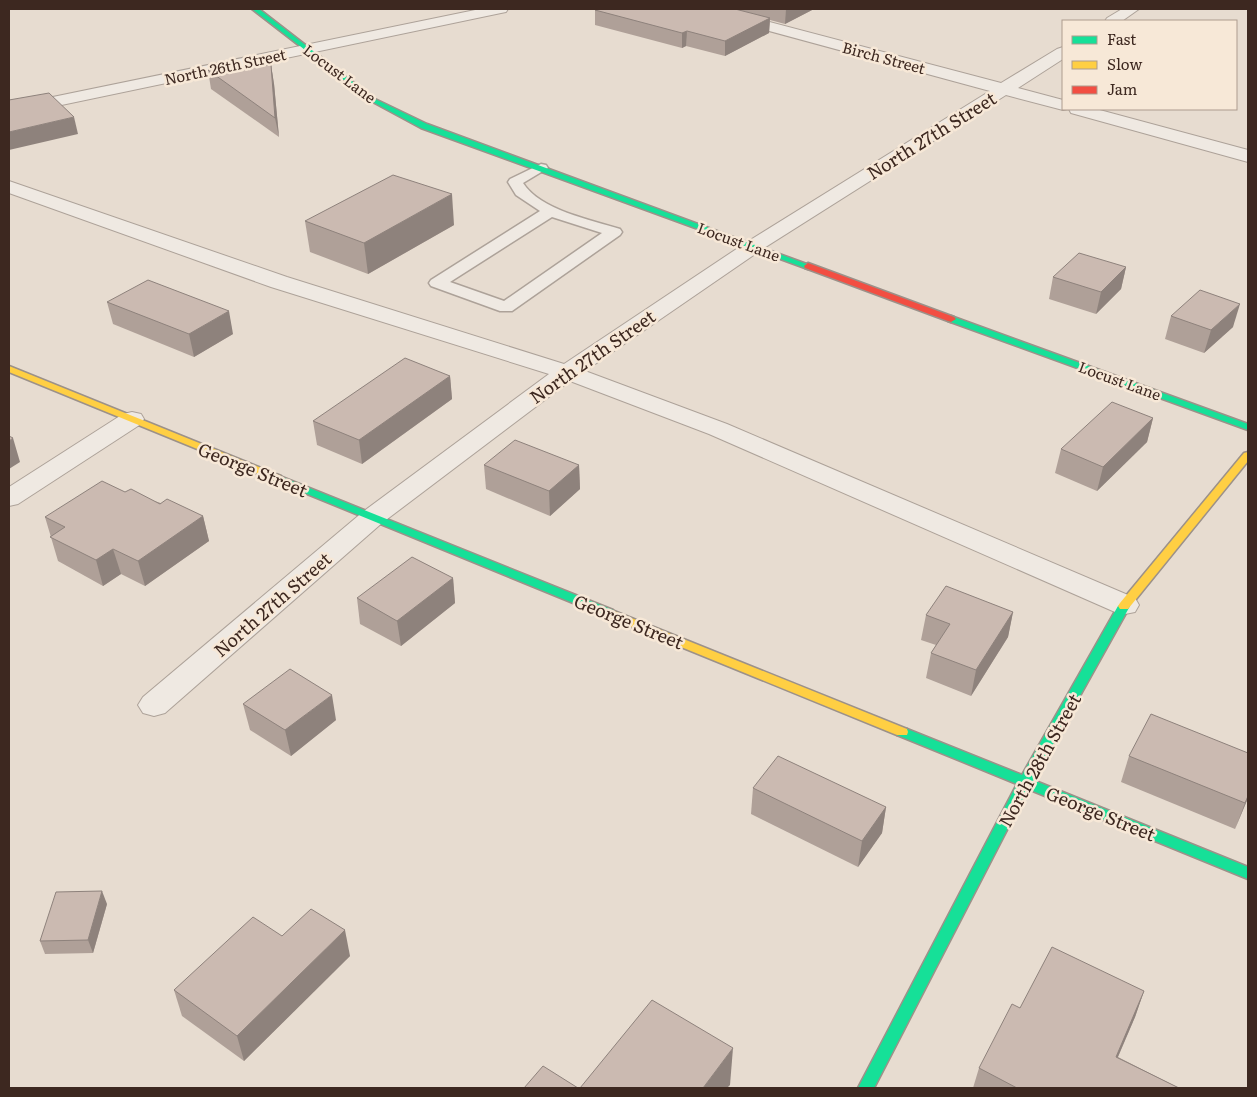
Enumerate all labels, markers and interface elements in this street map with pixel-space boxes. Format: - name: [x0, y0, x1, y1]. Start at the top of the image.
- legend: [1062, 20, 1237, 110]
- text: Fast: [1107, 27, 1136, 50]
- street label: Birch Street: [840, 35, 928, 79]
- street label: Locust Lane: [299, 38, 381, 108]
- street label: North 26th Street: [162, 42, 288, 90]
- text: Slow: [1107, 52, 1142, 75]
- text: Jam: [1107, 77, 1138, 100]
- street label: North 27th Street: [861, 84, 1002, 186]
- street label: Locust Lane: [695, 215, 784, 267]
- street label: North 27th Street: [524, 302, 661, 410]
- street label: Locust Lane: [1076, 354, 1165, 406]
- street label: George Street: [194, 435, 312, 503]
- street label: North 27th Street: [207, 545, 337, 663]
- street label: George Street: [570, 587, 688, 655]
- street label: North 28th Street: [991, 688, 1087, 832]
- street label: George Street: [1042, 779, 1160, 847]

